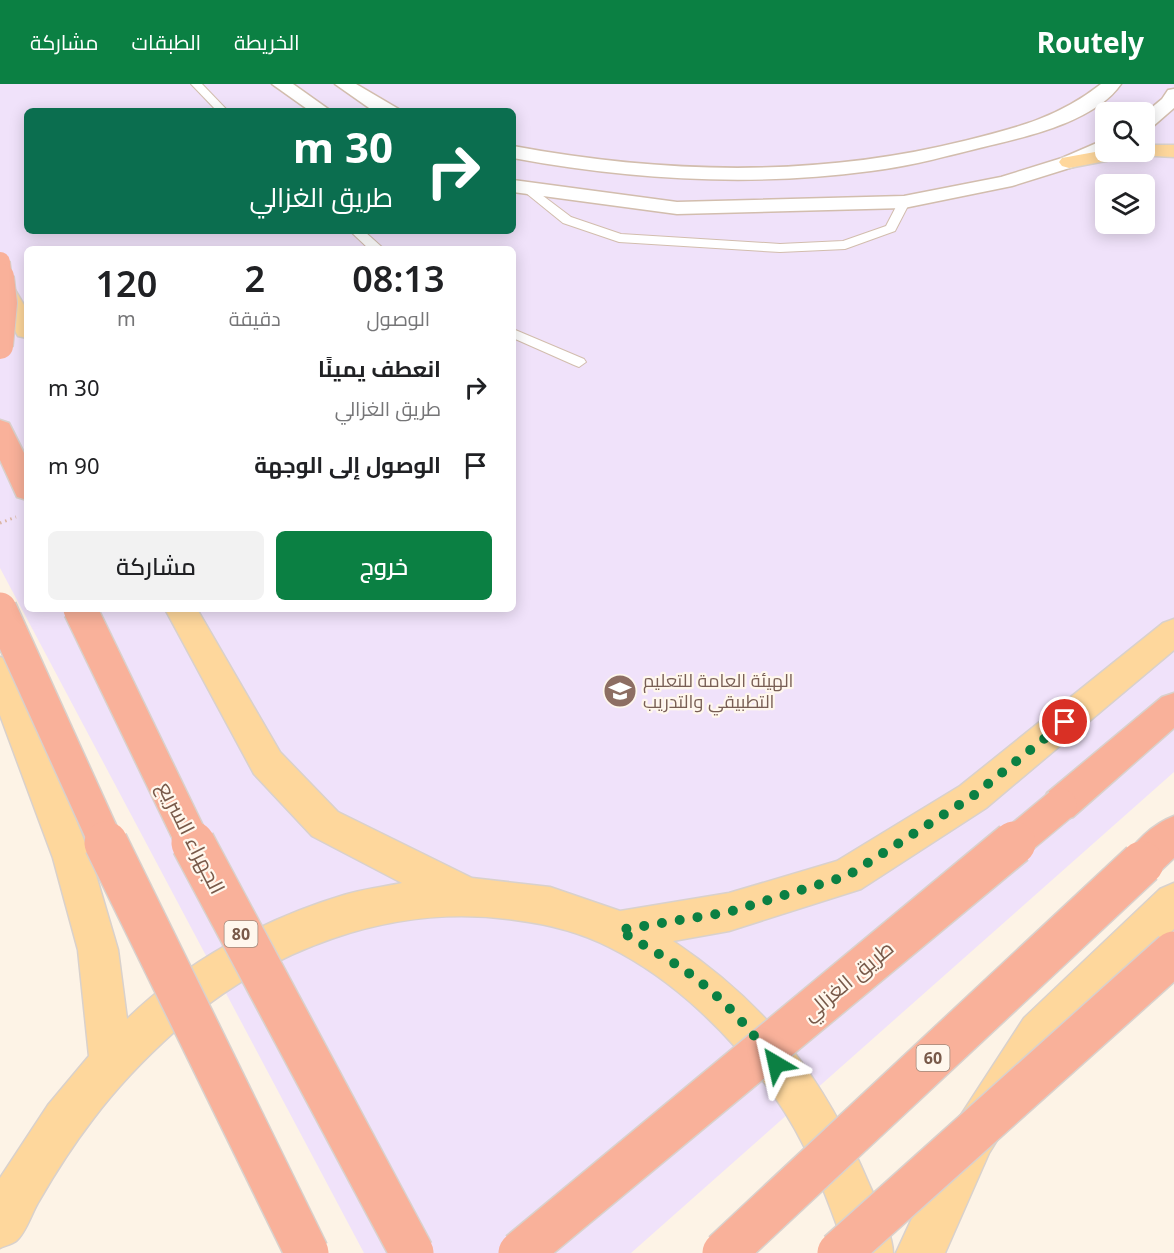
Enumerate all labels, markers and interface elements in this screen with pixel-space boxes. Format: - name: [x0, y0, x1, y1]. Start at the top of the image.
- text: Routely: [1037, 23, 1144, 61]
- text: مشاركة: [30, 28, 99, 56]
- text: الطبقات: [132, 28, 201, 56]
- text: الخريطة: [234, 28, 300, 56]
- map controls: [1095, 102, 1155, 234]
- button: search: [1095, 102, 1155, 162]
- text: 30 m: [293, 118, 393, 175]
- icon: right: [414, 132, 492, 210]
- button: layers: [1095, 174, 1155, 234]
- text: طريق الغزالي: [250, 178, 393, 215]
- text: 2: [244, 254, 265, 303]
- text: 08:13: [352, 254, 445, 303]
- text: 120: [95, 259, 157, 308]
- text: m: [117, 305, 136, 332]
- text: دقيقة: [229, 305, 281, 332]
- text: الوصول: [367, 305, 430, 332]
- text: انعطف يمينًا: [318, 353, 441, 383]
- icon: right: [459, 371, 492, 404]
- text: 30 m: [48, 372, 99, 402]
- text: طريق الغزالي: [335, 395, 441, 422]
- text: الوصول إلى الوجهة: [254, 449, 441, 479]
- icon: arrive: [459, 449, 492, 482]
- text: 90 m: [48, 450, 99, 480]
- button: مشاركة: [48, 531, 264, 600]
- button: خروج: [276, 531, 492, 600]
- place label: الهيئة العامة للتعليم التطبيقي والتدريب: [643, 668, 793, 716]
- school or university icon: الهيئة العامة للتعليم التطبيقي والتدريب: [602, 673, 638, 709]
- pin: [1039, 696, 1090, 747]
- icon: arrive: [1048, 705, 1081, 738]
- street label: الجهراء السريع: [151, 777, 232, 899]
- road number: 80: [224, 921, 258, 947]
- street label: طريق الغزالي: [796, 934, 901, 1029]
- position arrow: [744, 1032, 808, 1096]
- road number: 60: [916, 1045, 950, 1071]

